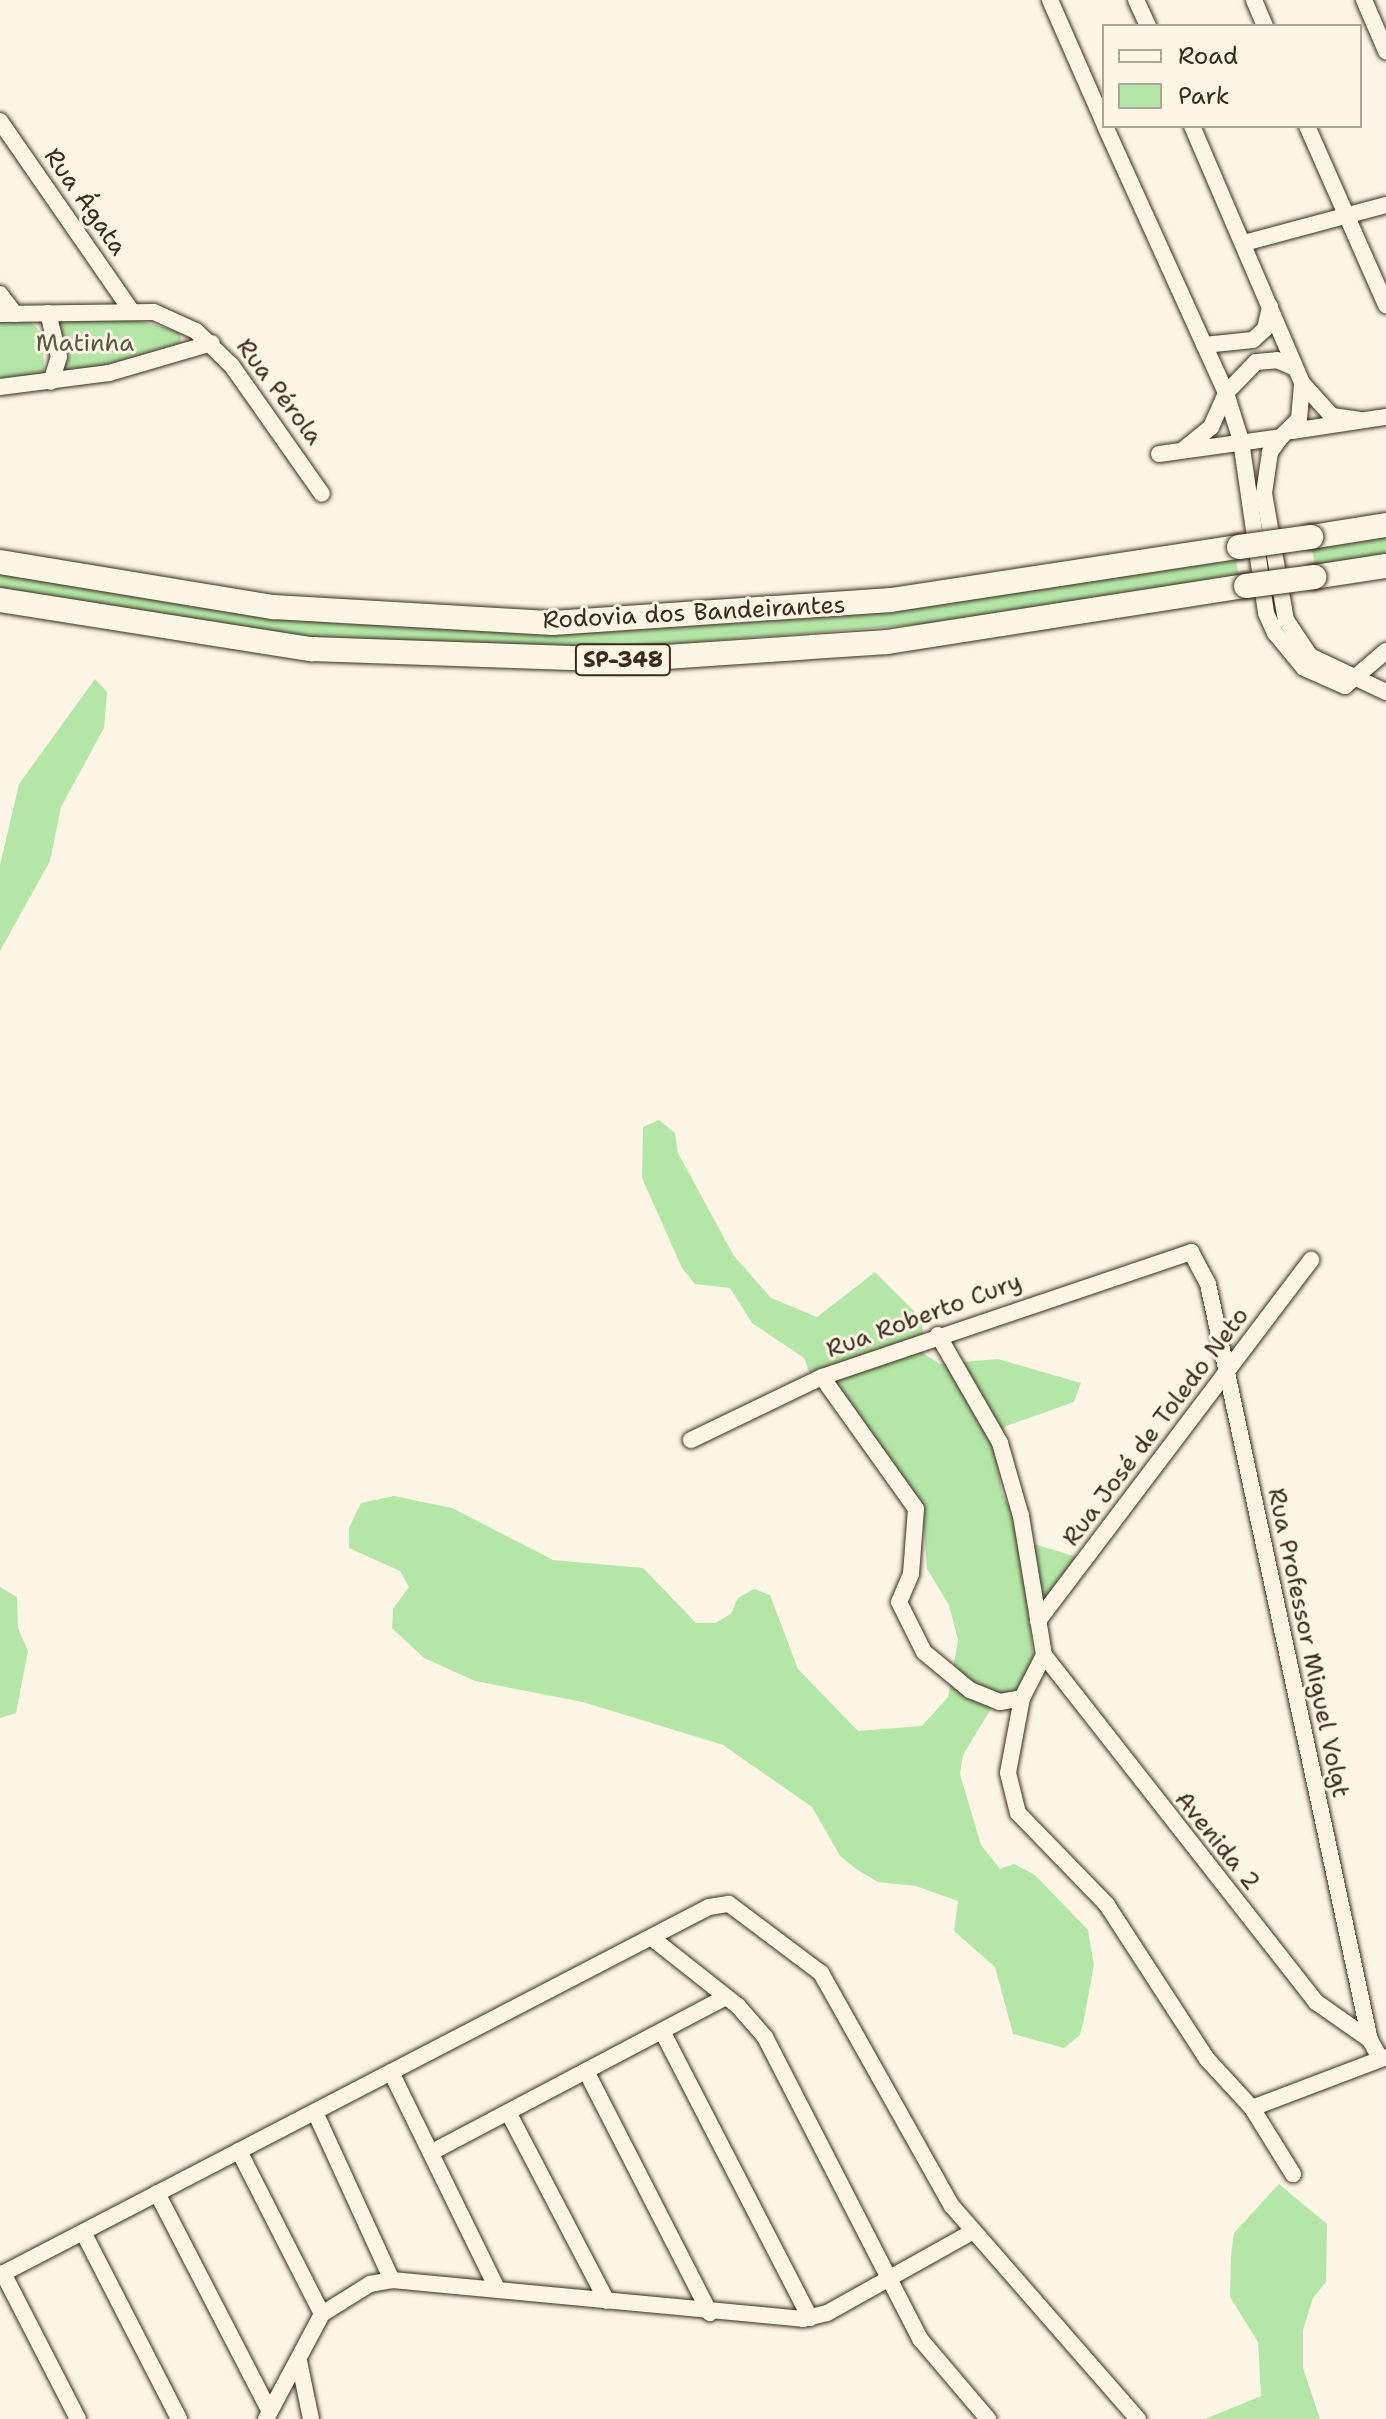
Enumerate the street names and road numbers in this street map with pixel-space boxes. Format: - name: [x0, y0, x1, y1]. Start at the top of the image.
- street label: Rua Ágata: [38, 143, 132, 261]
- street label: Rua Pérola: [230, 333, 328, 451]
- street label: Rodovia dos Bandeirantes: [542, 591, 846, 635]
- road number: SP-348: [573, 642, 673, 678]
- street label: Rua Roberto Cury: [823, 1267, 1025, 1365]
- street label: Rua José de Toledo Neto: [1057, 1302, 1255, 1552]
- street label: Rua Professor Miguel Volgt: [1261, 1486, 1355, 1800]
- street label: Avenida 2: [1168, 1786, 1266, 1896]

